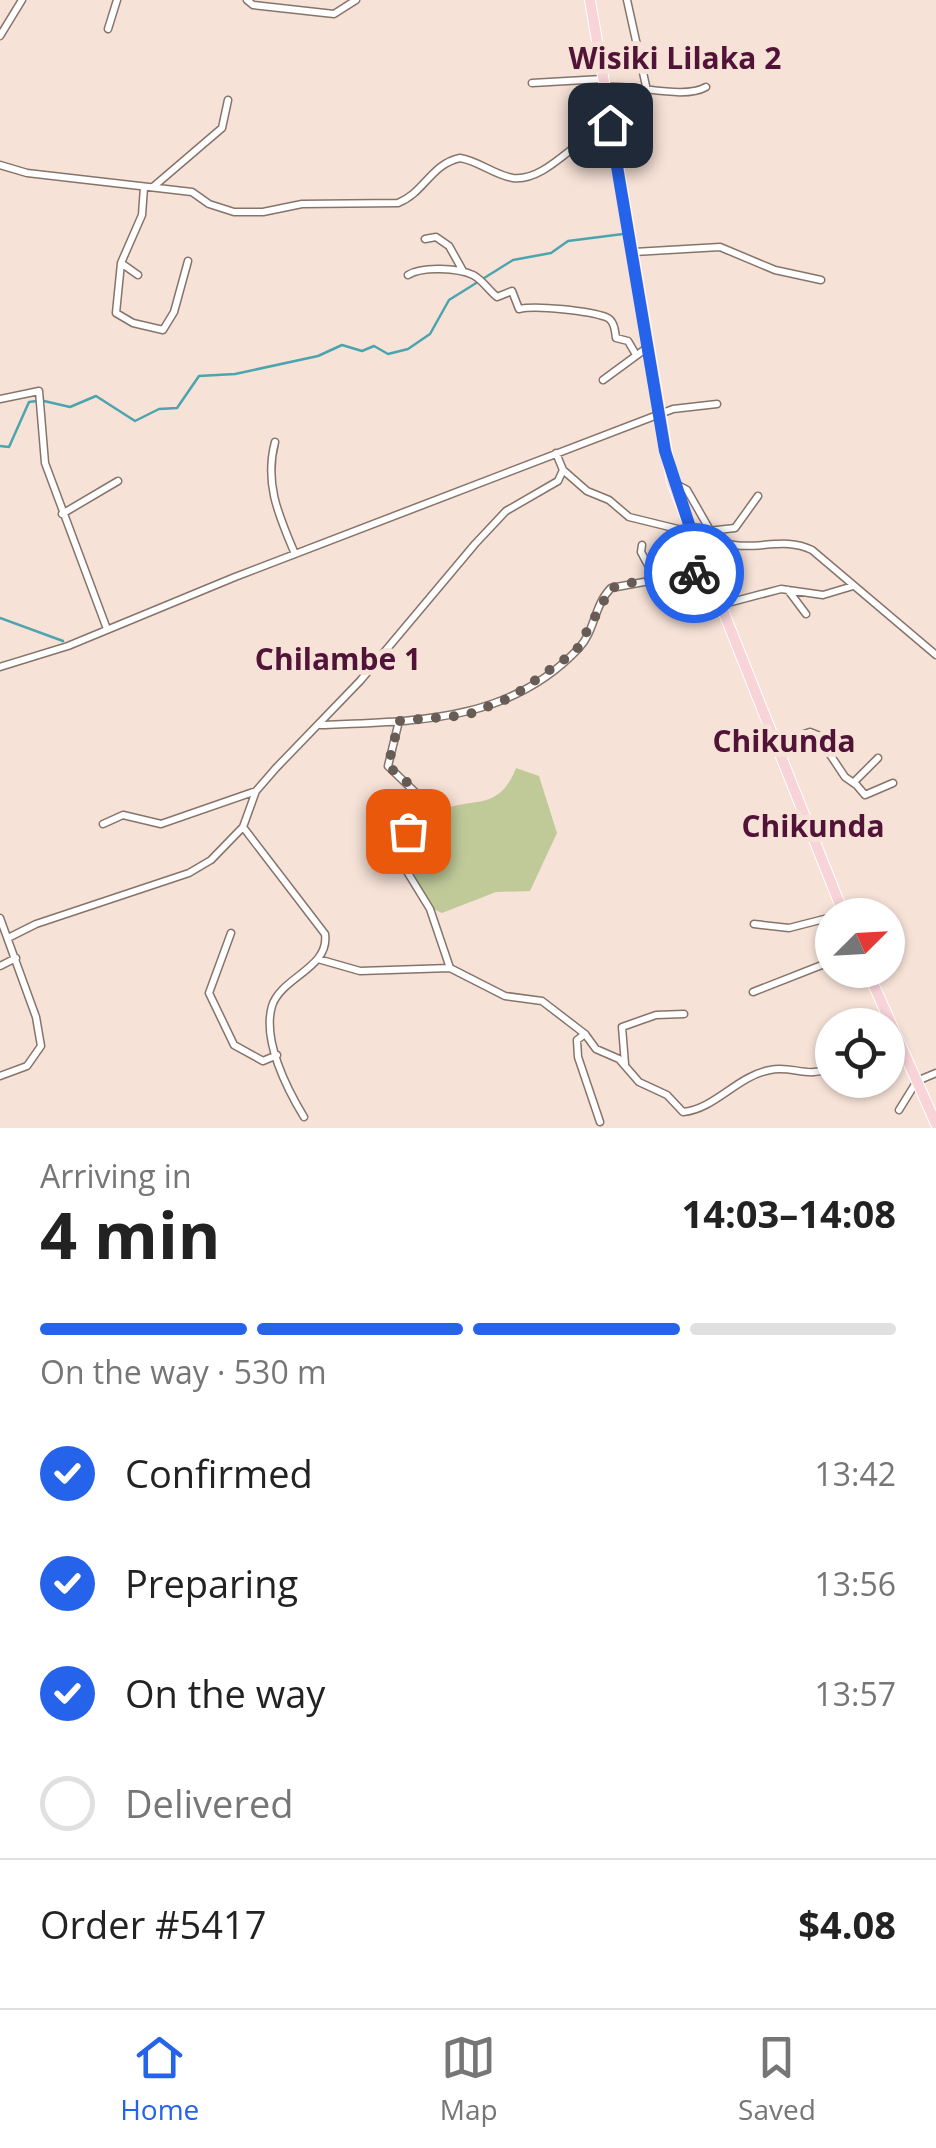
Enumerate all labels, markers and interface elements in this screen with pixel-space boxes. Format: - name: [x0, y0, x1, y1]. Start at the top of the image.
- district label: Wisiki Lilaka 2: [569, 37, 781, 78]
- pin: [568, 83, 653, 168]
- icon: home: [583, 98, 638, 153]
- courier: [644, 523, 744, 623]
- icon: bike: [667, 546, 722, 601]
- district label: Chilambe 1: [255, 638, 421, 679]
- district label: Chikunda: [712, 720, 856, 761]
- pin: [366, 789, 451, 874]
- icon: bag: [381, 804, 436, 859]
- district label: Chikunda: [741, 805, 885, 846]
- north arrow: [815, 898, 905, 988]
- map controls: [815, 898, 905, 1098]
- button: locate: [815, 1008, 905, 1098]
- text: Arriving in: [40, 1154, 192, 1197]
- text: 14:03–14:08: [682, 1187, 896, 1239]
- text: 4 min: [40, 1190, 220, 1278]
- text: On the way · 530 m: [40, 1350, 327, 1393]
- icon: check: [40, 1446, 95, 1501]
- text: Confirmed: [125, 1447, 313, 1499]
- text: 13:42: [814, 1452, 896, 1495]
- icon: check: [40, 1556, 95, 1611]
- text: Preparing: [125, 1557, 298, 1609]
- text: 13:56: [814, 1562, 896, 1605]
- icon: check: [40, 1666, 95, 1721]
- text: On the way: [125, 1667, 325, 1719]
- text: 13:57: [814, 1672, 896, 1715]
- text: Delivered: [125, 1777, 294, 1829]
- text: Order #5417: [40, 1898, 267, 1950]
- text: $4.08: [798, 1898, 896, 1950]
- tab: Home: [120, 2030, 199, 2128]
- tab: Map: [440, 2030, 498, 2128]
- tab: Saved: [738, 2030, 816, 2128]

